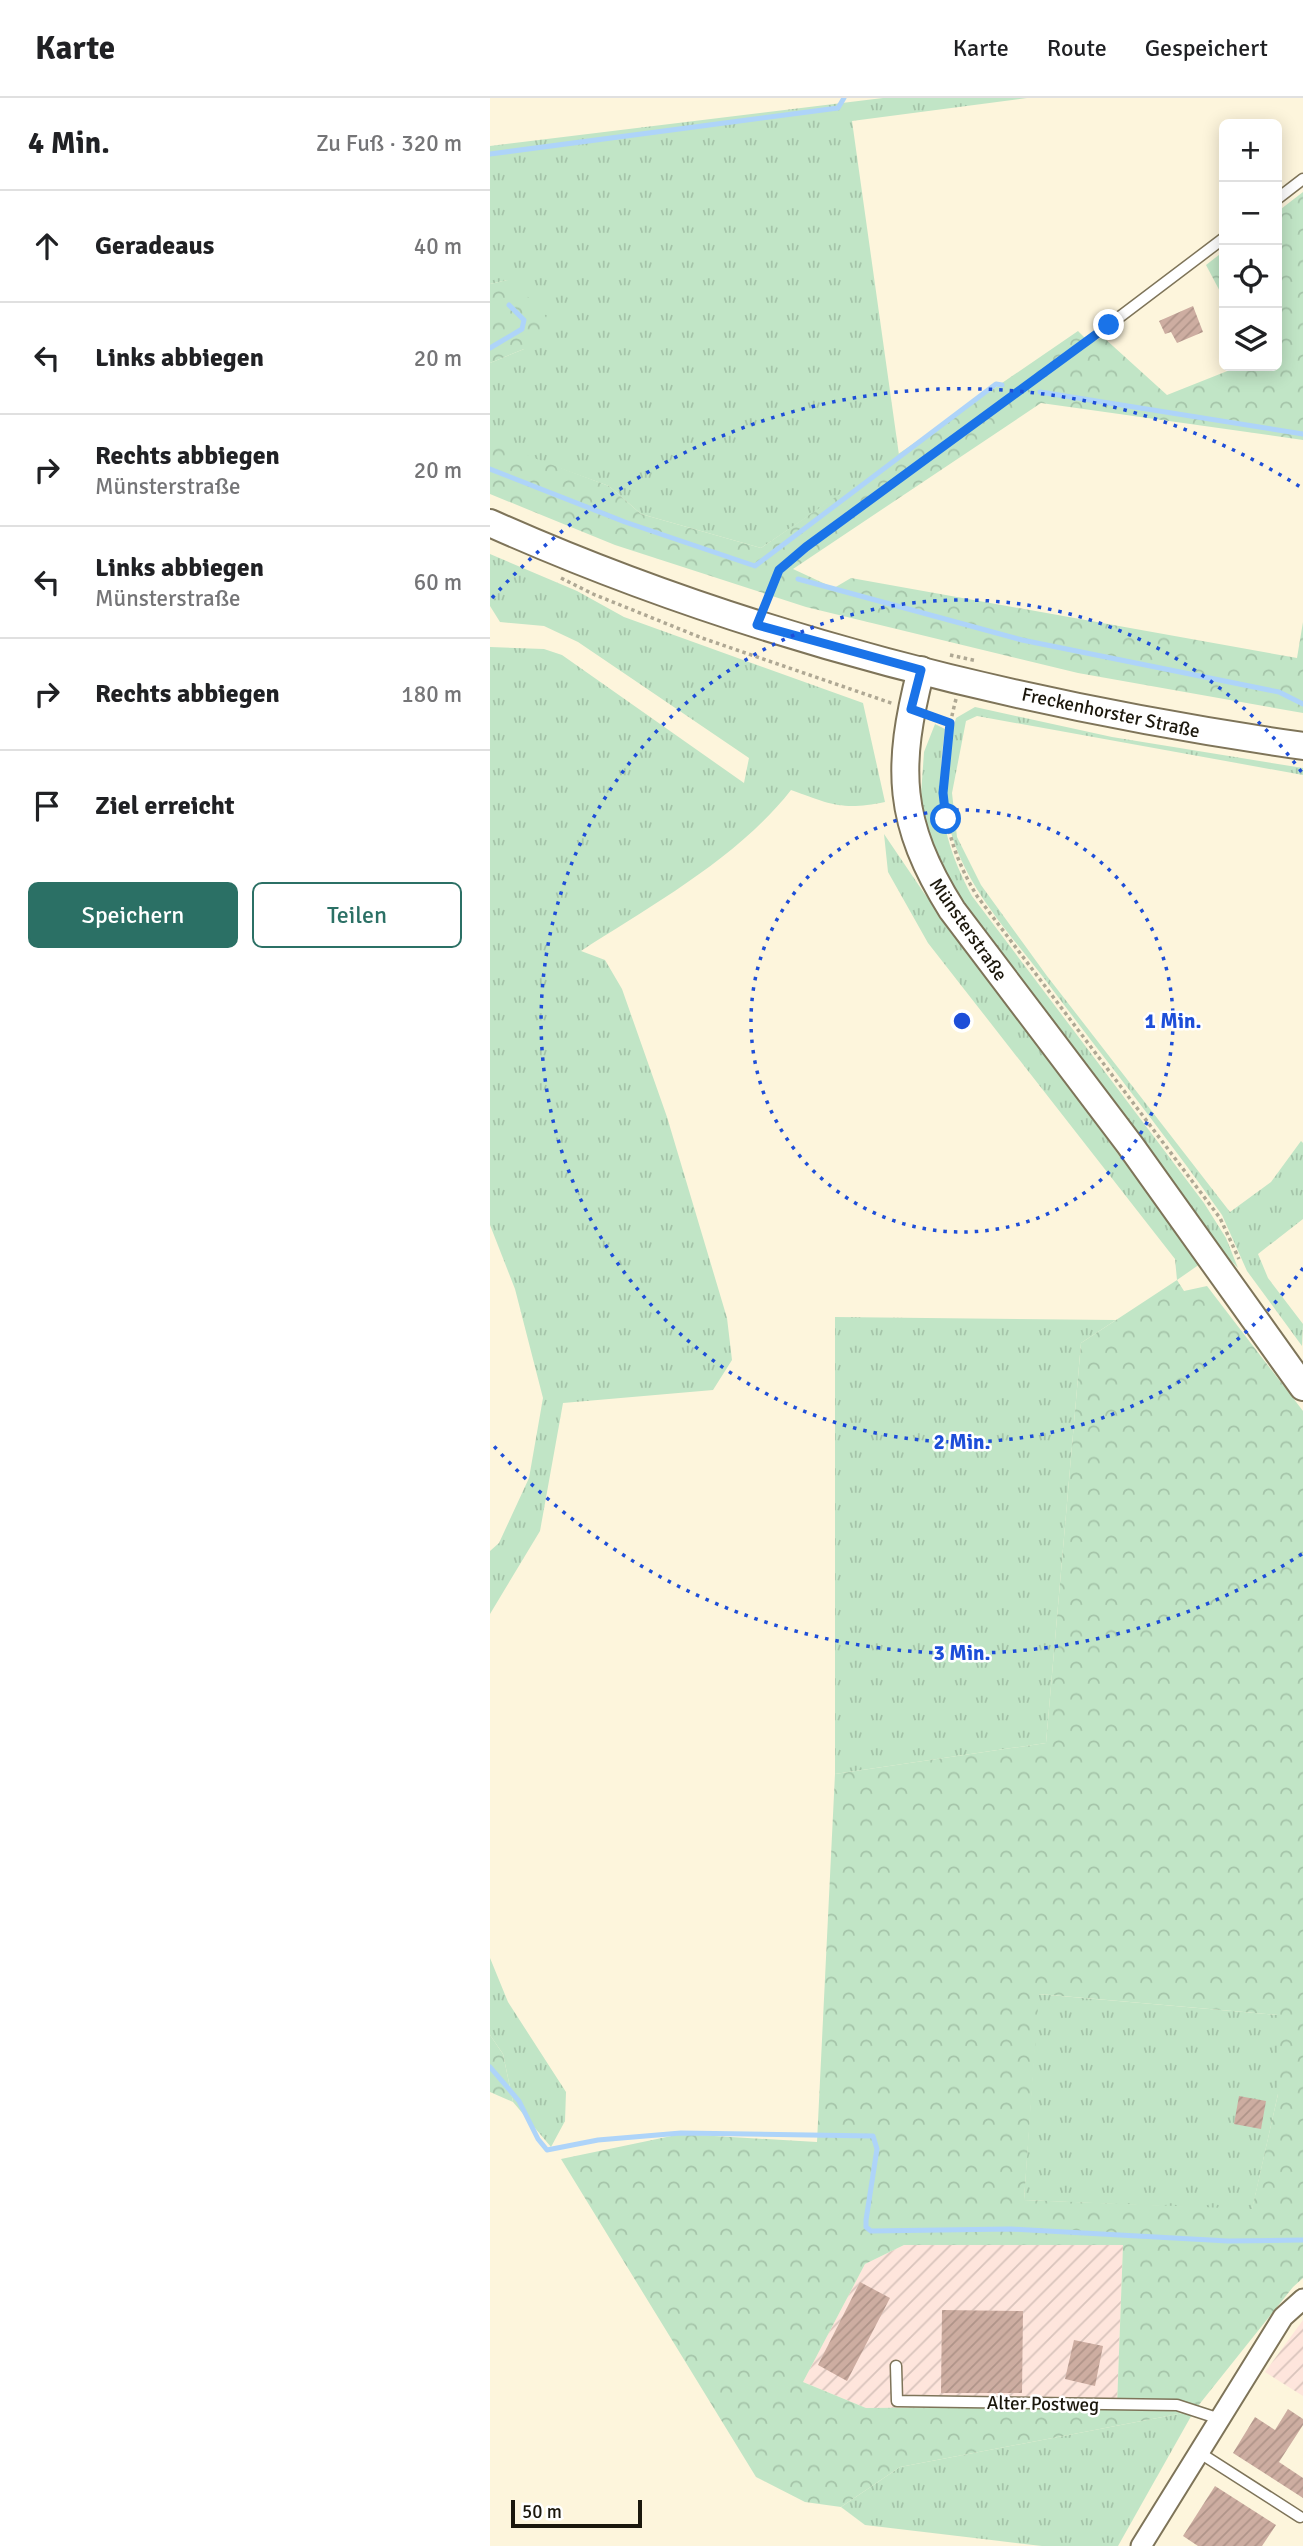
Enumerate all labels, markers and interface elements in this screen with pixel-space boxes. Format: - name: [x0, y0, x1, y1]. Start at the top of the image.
- text: Karte: [35, 28, 115, 69]
- text: Karte: [953, 33, 1009, 63]
- text: Route: [1047, 33, 1107, 63]
- text: Gespeichert: [1145, 33, 1268, 63]
- map controls: [1219, 119, 1282, 371]
- button: +: [1219, 119, 1282, 182]
- text: 4 Min.: [28, 125, 110, 162]
- text: Zu Fuß · 320 m: [316, 129, 462, 158]
- button: −: [1219, 182, 1282, 245]
- icon: ahead: [28, 227, 66, 265]
- text: Geradeaus: [95, 230, 214, 262]
- text: 40 m: [414, 232, 462, 261]
- button: locate: [1219, 245, 1282, 308]
- button: layers: [1219, 308, 1282, 371]
- route end: [1093, 309, 1124, 340]
- icon: left: [28, 339, 66, 377]
- text: Links abbiegen: [95, 342, 264, 374]
- text: 20 m: [414, 344, 462, 373]
- text: Rechts abbiegen: [95, 440, 280, 472]
- icon: right: [28, 451, 66, 489]
- text: 20 m: [414, 456, 462, 485]
- text: Münsterstraße: [95, 472, 241, 501]
- text: Links abbiegen: [95, 552, 264, 584]
- icon: left: [28, 563, 66, 601]
- text: 60 m: [414, 568, 462, 597]
- text: Münsterstraße: [95, 584, 241, 613]
- icon: right: [28, 675, 66, 713]
- text: Rechts abbiegen: [95, 678, 280, 710]
- text: 180 m: [401, 680, 462, 709]
- street label: Freckenhorster Straße: [1020, 682, 1202, 744]
- icon: arrive: [28, 787, 66, 825]
- text: Ziel erreicht: [95, 790, 235, 822]
- route start: [930, 803, 961, 834]
- street label: Münsterstraße: [924, 873, 1013, 986]
- button: Speichern: [28, 882, 238, 948]
- button: Teilen: [252, 882, 462, 948]
- text: 1 Min.: [1144, 1008, 1202, 1034]
- centre of rings: [950, 1009, 974, 1033]
- text: 2 Min.: [933, 1429, 991, 1455]
- text: 3 Min.: [933, 1640, 991, 1666]
- street label: Alter Postweg: [987, 2391, 1099, 2417]
- scale bar: [511, 2497, 642, 2529]
- text: 50 m: [522, 2500, 562, 2524]

